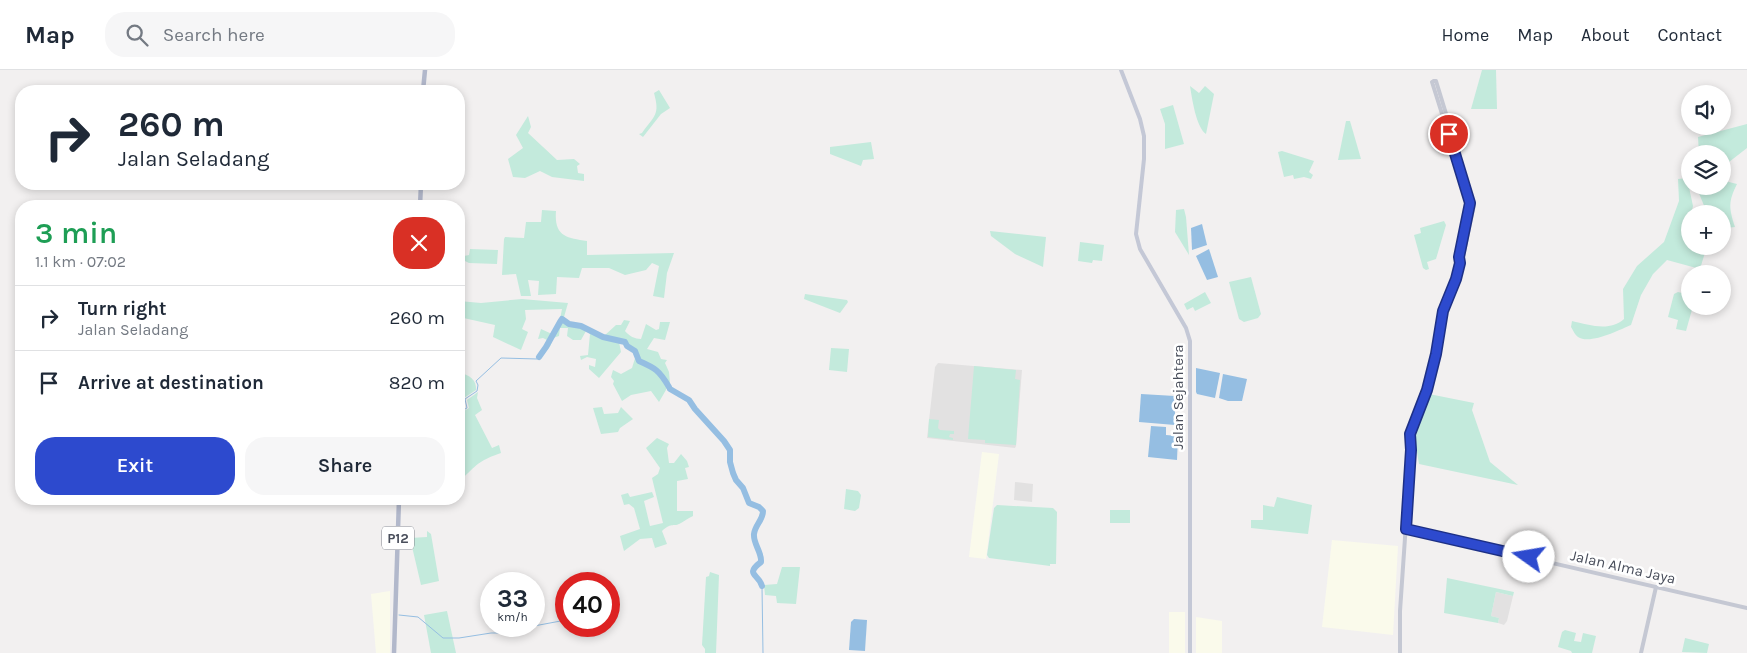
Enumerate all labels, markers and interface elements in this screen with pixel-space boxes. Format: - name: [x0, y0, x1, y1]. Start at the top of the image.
- search box: [105, 12, 455, 57]
- text: Map: [25, 21, 75, 49]
- icon: search: [123, 21, 151, 49]
- text: Search here: [163, 24, 265, 46]
- text: Home: [1441, 24, 1489, 46]
- text: Map: [1517, 24, 1553, 46]
- text: About: [1581, 24, 1630, 46]
- text: Contact: [1658, 24, 1722, 46]
- map controls: [1681, 85, 1731, 315]
- button: sound: [1681, 85, 1731, 135]
- text: 260 m: [118, 104, 225, 145]
- icon: right: [35, 105, 100, 170]
- pin: [1428, 113, 1470, 155]
- icon: arrive: [1435, 120, 1463, 148]
- button: layers: [1681, 145, 1731, 195]
- text: Jalan Seladang: [118, 146, 269, 172]
- button: +: [1681, 205, 1731, 255]
- text: 3 min: [35, 215, 117, 251]
- button: close: [393, 217, 445, 269]
- text: 1.1 km · 07:02: [35, 252, 126, 271]
- button: −: [1681, 265, 1731, 315]
- text: Turn right: [78, 298, 167, 320]
- icon: right: [35, 304, 63, 332]
- text: 260 m: [390, 307, 445, 329]
- text: Jalan Seladang: [78, 320, 188, 339]
- street label: Jalan Sejahtera: [1169, 344, 1187, 450]
- icon: arrive: [35, 369, 63, 397]
- text: Arrive at destination: [78, 372, 264, 394]
- text: 820 m: [389, 372, 445, 394]
- button: Exit: [35, 437, 235, 495]
- button: Share: [245, 437, 445, 495]
- road number: P12: [382, 526, 414, 549]
- position arrow: [1502, 530, 1554, 582]
- street label: Jalan Alma Jaya: [1569, 546, 1677, 588]
- speed limit sign: 40: [555, 572, 620, 637]
- text: 33: [497, 584, 528, 613]
- text: km/h: [497, 610, 528, 624]

